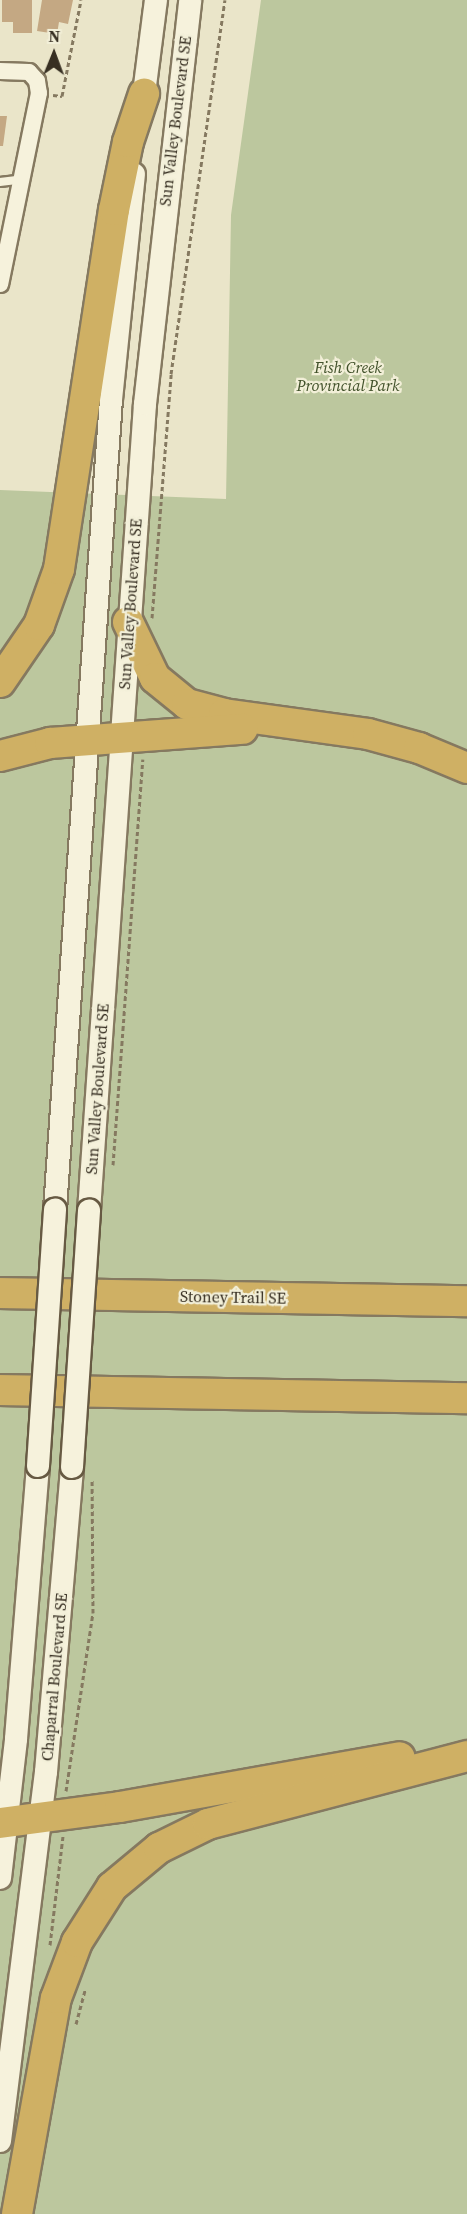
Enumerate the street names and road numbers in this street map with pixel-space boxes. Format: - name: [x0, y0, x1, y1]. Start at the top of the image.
- street label: Sun Valley Boulevard SE: [155, 35, 195, 207]
- street label: Sun Valley Boulevard SE: [114, 518, 146, 690]
- street label: Sun Valley Boulevard SE: [81, 1003, 113, 1175]
- street label: Stoney Trail SE: [180, 1286, 286, 1308]
- street label: Chaparral Boulevard SE: [37, 1592, 71, 1762]

